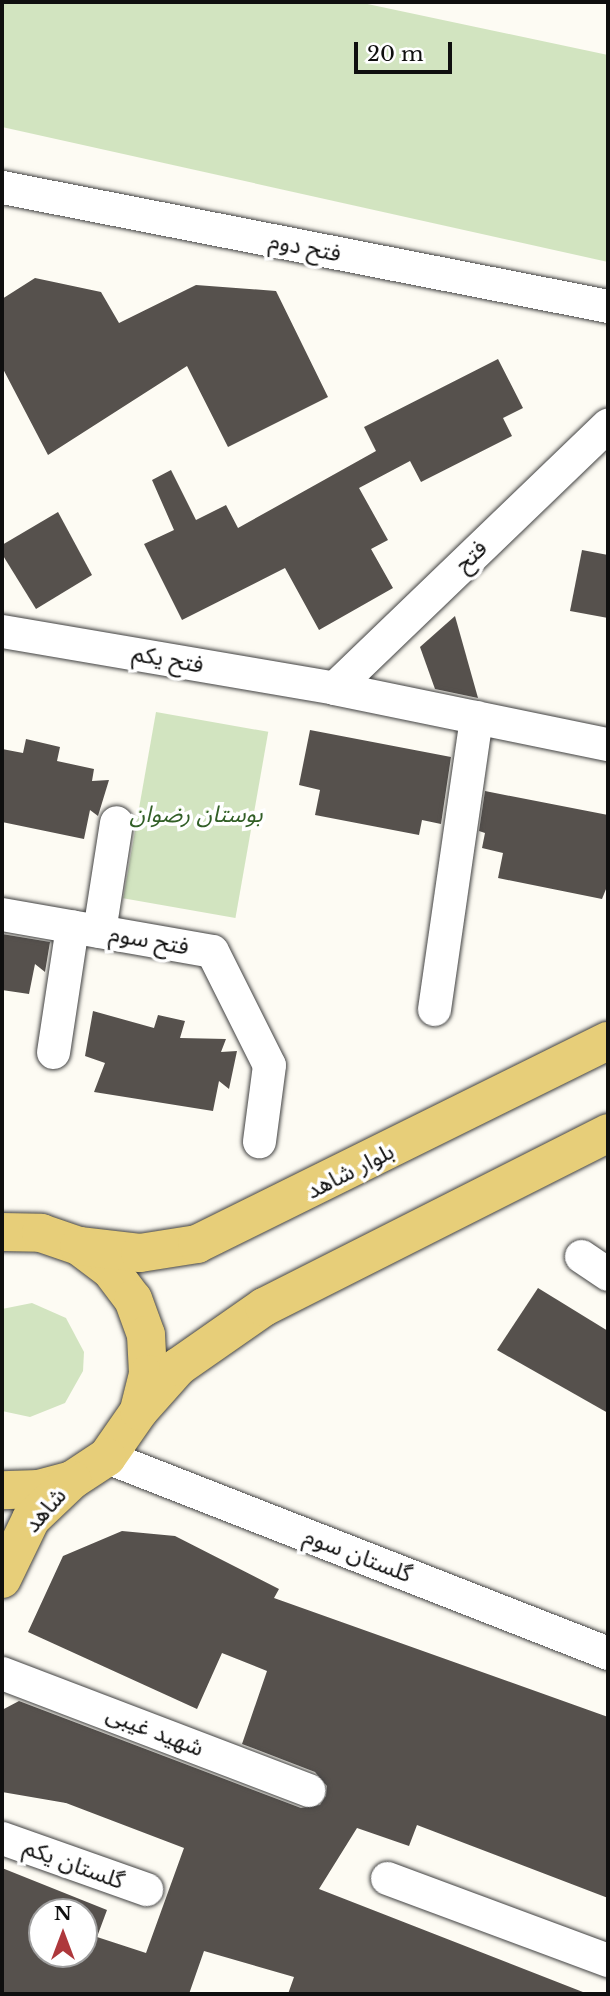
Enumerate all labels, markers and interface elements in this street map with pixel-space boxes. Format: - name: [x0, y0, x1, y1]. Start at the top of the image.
- scale bar: [358, 28, 456, 72]
- text: 20 m: [367, 41, 424, 67]
- street label: فتح دوم: [267, 227, 343, 267]
- street label: فتح: [449, 534, 493, 578]
- street label: فتح یکم: [130, 639, 206, 679]
- park label: بوستان رضوان: [129, 800, 263, 828]
- street label: فتح سوم: [107, 919, 191, 961]
- street label: بلوار شاهد: [302, 1137, 398, 1205]
- street label: شاهد: [18, 1482, 72, 1538]
- street label: گلستان سوم: [300, 1522, 416, 1588]
- street label: شهید غیبی: [102, 1700, 208, 1762]
- street label: گلستان یکم: [20, 1833, 128, 1895]
- north arrow: [28, 1898, 98, 1968]
- text: N: [54, 1902, 72, 1925]

